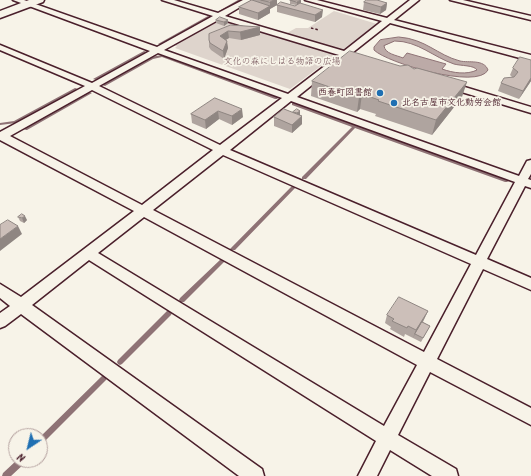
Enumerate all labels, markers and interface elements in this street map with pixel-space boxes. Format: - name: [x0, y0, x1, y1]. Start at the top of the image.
- park label: 文化の森にしはる物語の広場: [224, 57, 340, 67]
- place label: 西春町図書館: [318, 88, 372, 98]
- marker: 西春町図書館: [375, 88, 385, 98]
- marker: 北名古屋市文化勤労会館: [389, 98, 399, 108]
- place label: 北名古屋市文化勤労会館: [402, 98, 501, 108]
- north arrow: [8, 428, 48, 468]
- text: N: [14, 448, 30, 466]

